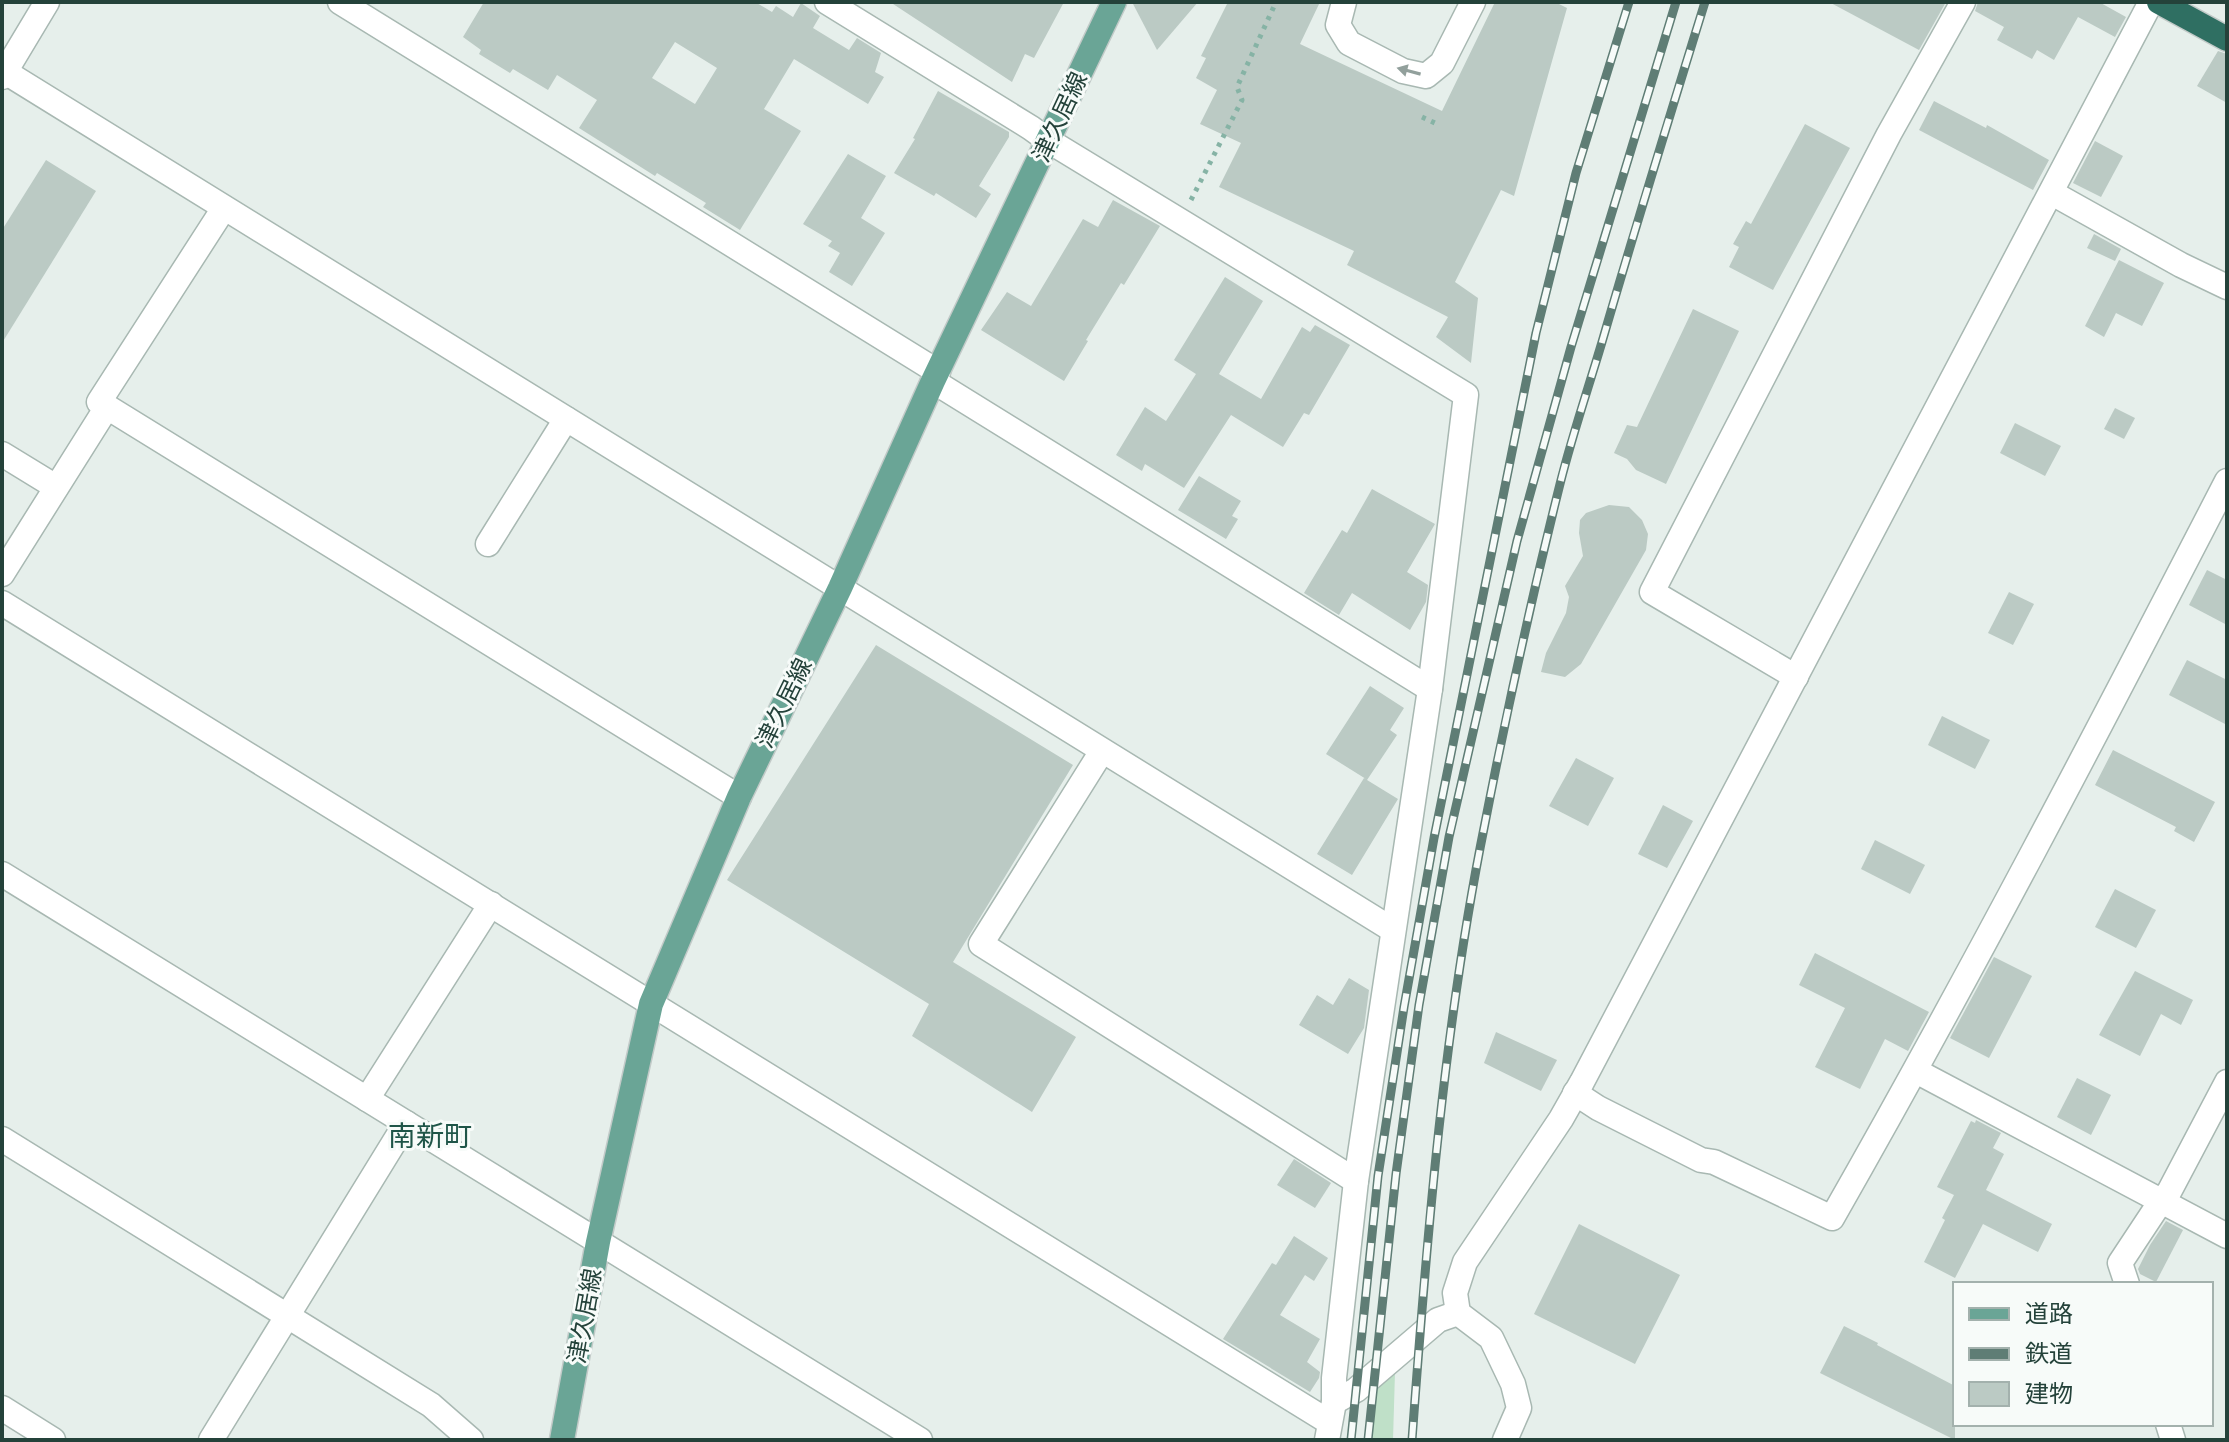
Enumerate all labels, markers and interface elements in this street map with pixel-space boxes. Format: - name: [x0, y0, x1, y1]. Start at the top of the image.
- one-way arrow: [1397, 65, 1422, 77]
- street label: 津久居線: [1027, 68, 1093, 166]
- street label: 津久居線: [750, 654, 818, 752]
- district label: 南新町: [388, 1120, 472, 1153]
- street label: 津久居線: [563, 1266, 607, 1366]
- legend: [1953, 1282, 2213, 1426]
- text: 道路: [2025, 1300, 2073, 1328]
- text: 鉄道: [2025, 1340, 2073, 1368]
- text: 建物: [2025, 1380, 2073, 1408]

